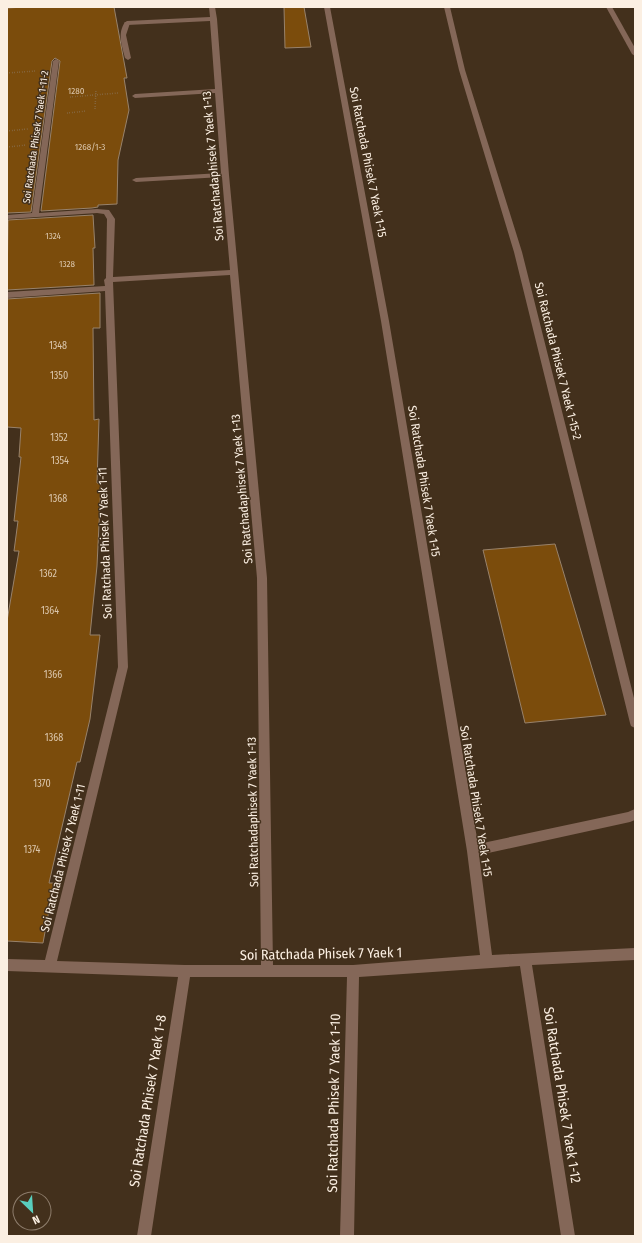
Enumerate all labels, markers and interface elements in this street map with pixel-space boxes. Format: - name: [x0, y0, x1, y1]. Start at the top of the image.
- street label: Soi Ratchada Phisek 7 Yaek 1-11-2: [21, 69, 51, 204]
- house number: 1280: [68, 86, 85, 96]
- street label: Soi Ratchada Phisek 7 Yaek 1-15: [347, 86, 390, 239]
- street label: Soi Ratchadaphisek 7 Yaek 1-13: [199, 91, 227, 241]
- house number: 1268/1-3: [75, 142, 105, 152]
- house number: 1324: [45, 231, 61, 241]
- house number: 1328: [59, 259, 75, 269]
- street label: Soi Ratchada Phisek 7 Yaek 1-15-2: [532, 281, 584, 441]
- house number: 1348: [49, 340, 67, 352]
- house number: 1350: [50, 370, 68, 382]
- street label: Soi Ratchada Phisek 7 Yaek 1-15: [405, 404, 443, 558]
- street label: Soi Ratchadaphisek 7 Yaek 1-13: [228, 414, 256, 564]
- house number: 1352: [50, 432, 68, 444]
- house number: 1354: [51, 455, 69, 467]
- street label: Soi Ratchada Phisek 7 Yaek 1-11: [95, 467, 115, 619]
- house number: 1368: [49, 493, 67, 505]
- house number: 1362: [39, 568, 57, 580]
- house number: 1364: [41, 605, 59, 617]
- house number: 1366: [44, 669, 62, 681]
- street label: Soi Ratchada Phisek 7 Yaek 1-15: [457, 724, 495, 878]
- house number: 1368: [45, 732, 63, 744]
- street label: Soi Ratchadaphisek 7 Yaek 1-13: [245, 737, 261, 887]
- house number: 1370: [33, 778, 51, 790]
- street label: Soi Ratchada Phisek 7 Yaek 1-11: [38, 783, 88, 933]
- house number: 1374: [24, 844, 41, 856]
- street label: Soi Ratchada Phisek 7 Yaek 1: [240, 944, 402, 964]
- street label: Soi Ratchada Phisek 7 Yaek 1-12: [540, 1006, 584, 1184]
- street label: Soi Ratchada Phisek 7 Yaek 1-10: [324, 1013, 344, 1193]
- street label: Soi Ratchada Phisek 7 Yaek 1-8: [126, 1014, 170, 1188]
- north arrow: [12, 1191, 52, 1231]
- text: N: [30, 1212, 42, 1227]

